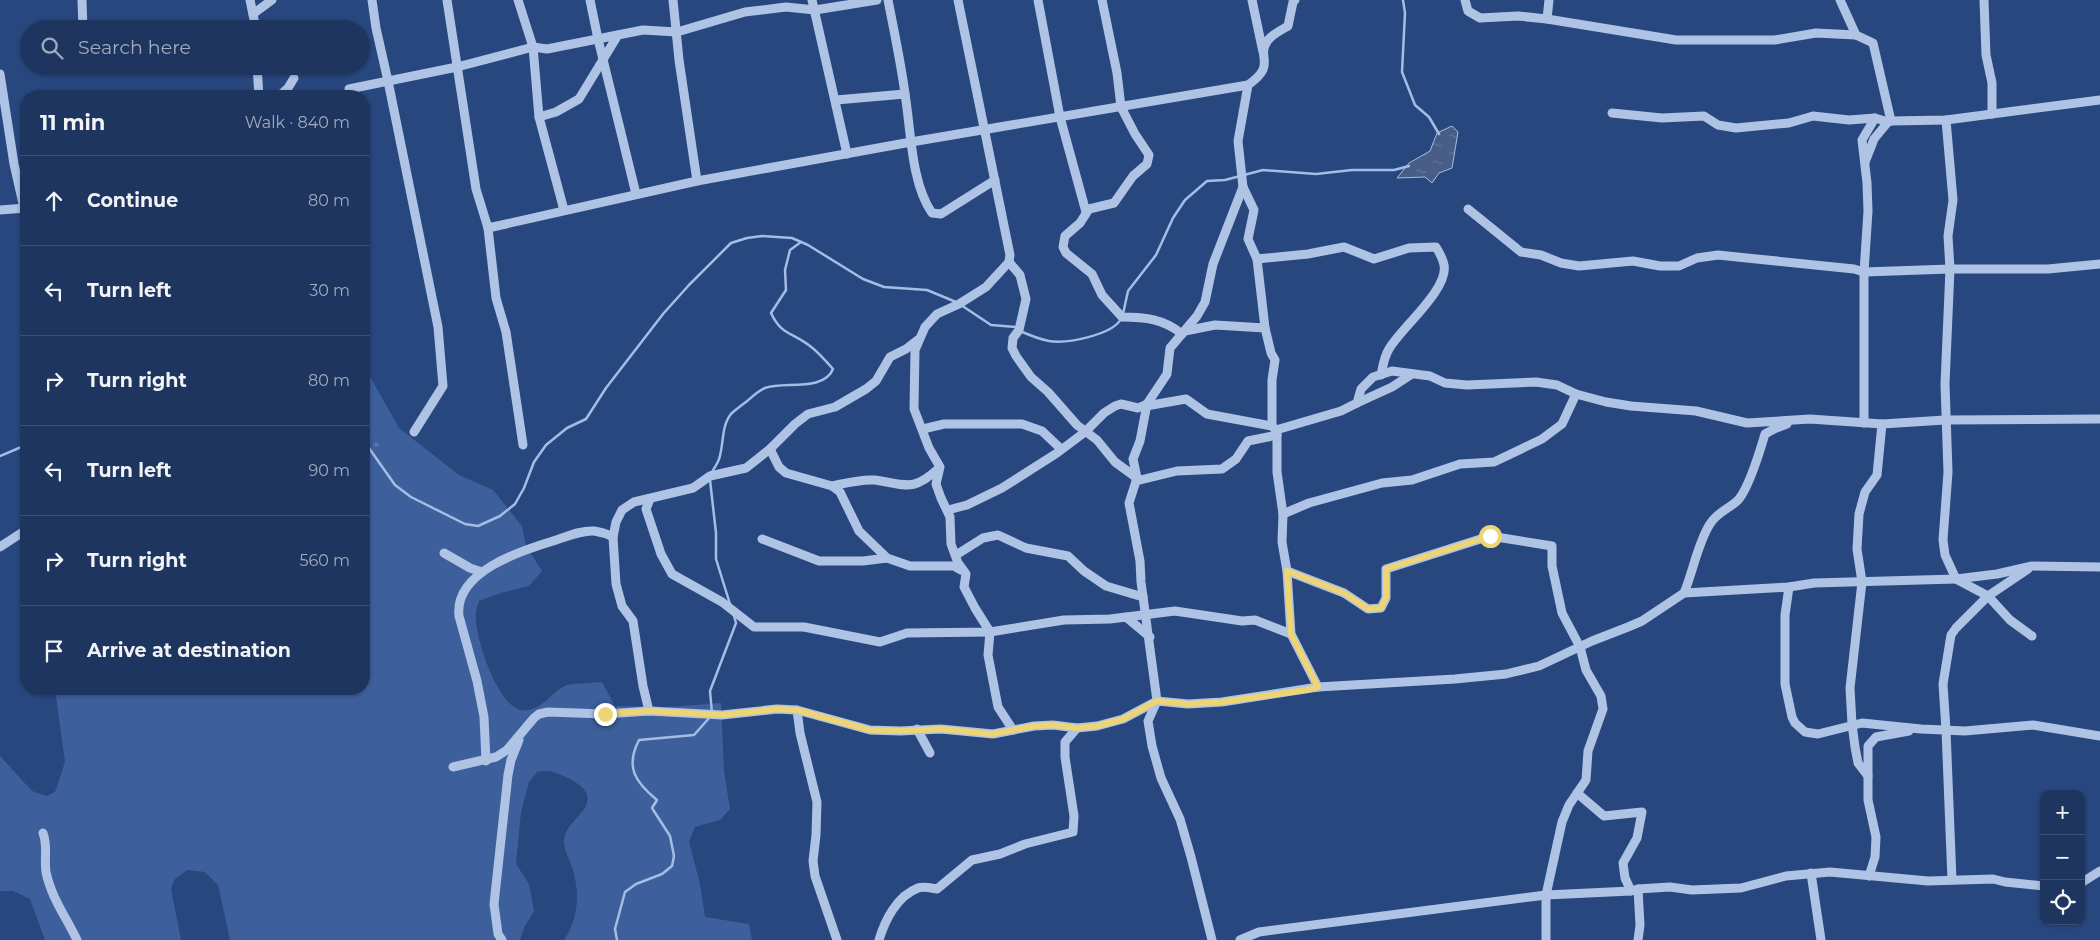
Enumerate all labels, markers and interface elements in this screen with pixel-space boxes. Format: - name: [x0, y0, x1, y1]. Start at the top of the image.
- search box: [20, 20, 370, 75]
- icon: search: [38, 34, 66, 62]
- text: Search here: [78, 36, 191, 59]
- text: 11 min: [40, 110, 105, 135]
- text: Walk · 840 m: [245, 113, 350, 132]
- icon: ahead: [40, 187, 68, 215]
- text: Continue: [87, 189, 178, 212]
- text: 80 m: [308, 191, 350, 210]
- icon: left: [40, 277, 68, 305]
- text: Turn left: [87, 279, 172, 302]
- text: 30 m: [309, 281, 350, 300]
- icon: right: [40, 367, 68, 395]
- text: Turn right: [87, 369, 187, 392]
- text: 80 m: [308, 371, 350, 390]
- icon: left: [40, 457, 68, 485]
- text: Turn left: [87, 459, 172, 482]
- text: 90 m: [308, 461, 350, 480]
- route start: [1479, 525, 1502, 548]
- icon: right: [40, 547, 68, 575]
- text: Turn right: [87, 549, 187, 572]
- text: 560 m: [299, 551, 350, 570]
- icon: arrive: [40, 637, 68, 665]
- text: Arrive at destination: [87, 639, 291, 662]
- route end: [594, 703, 617, 726]
- map controls: [2040, 790, 2085, 925]
- button: +: [2040, 790, 2085, 835]
- button: −: [2040, 835, 2085, 880]
- button: locate: [2040, 880, 2085, 925]

